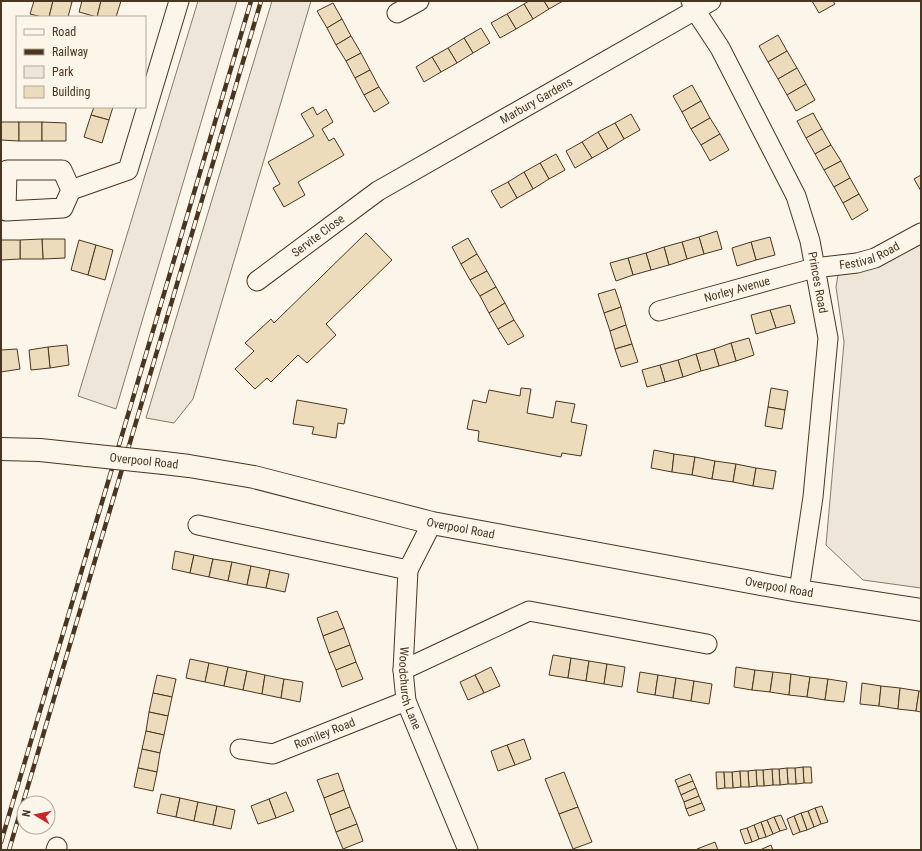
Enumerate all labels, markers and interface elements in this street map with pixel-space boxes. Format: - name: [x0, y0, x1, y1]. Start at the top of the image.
- legend: [16, 16, 146, 108]
- text: Road: [52, 25, 76, 39]
- text: Railway: [52, 45, 88, 59]
- text: Park: [52, 65, 74, 79]
- street label: Marbury Gardens: [498, 75, 575, 127]
- text: Building: [52, 85, 90, 99]
- street label: Servite Close: [289, 211, 347, 260]
- street label: Festival Road: [838, 239, 902, 272]
- street label: Princes Road: [805, 250, 830, 314]
- street label: Norley Avenue: [703, 273, 772, 305]
- street label: Overpool Road: [109, 450, 179, 472]
- street label: Overpool Road: [425, 515, 496, 541]
- street label: Overpool Road: [744, 574, 814, 600]
- street label: Woodchurch Lane: [396, 646, 424, 732]
- street label: Romiley Road: [292, 715, 357, 752]
- north arrow: [16, 795, 56, 835]
- text: N: [20, 809, 34, 818]

